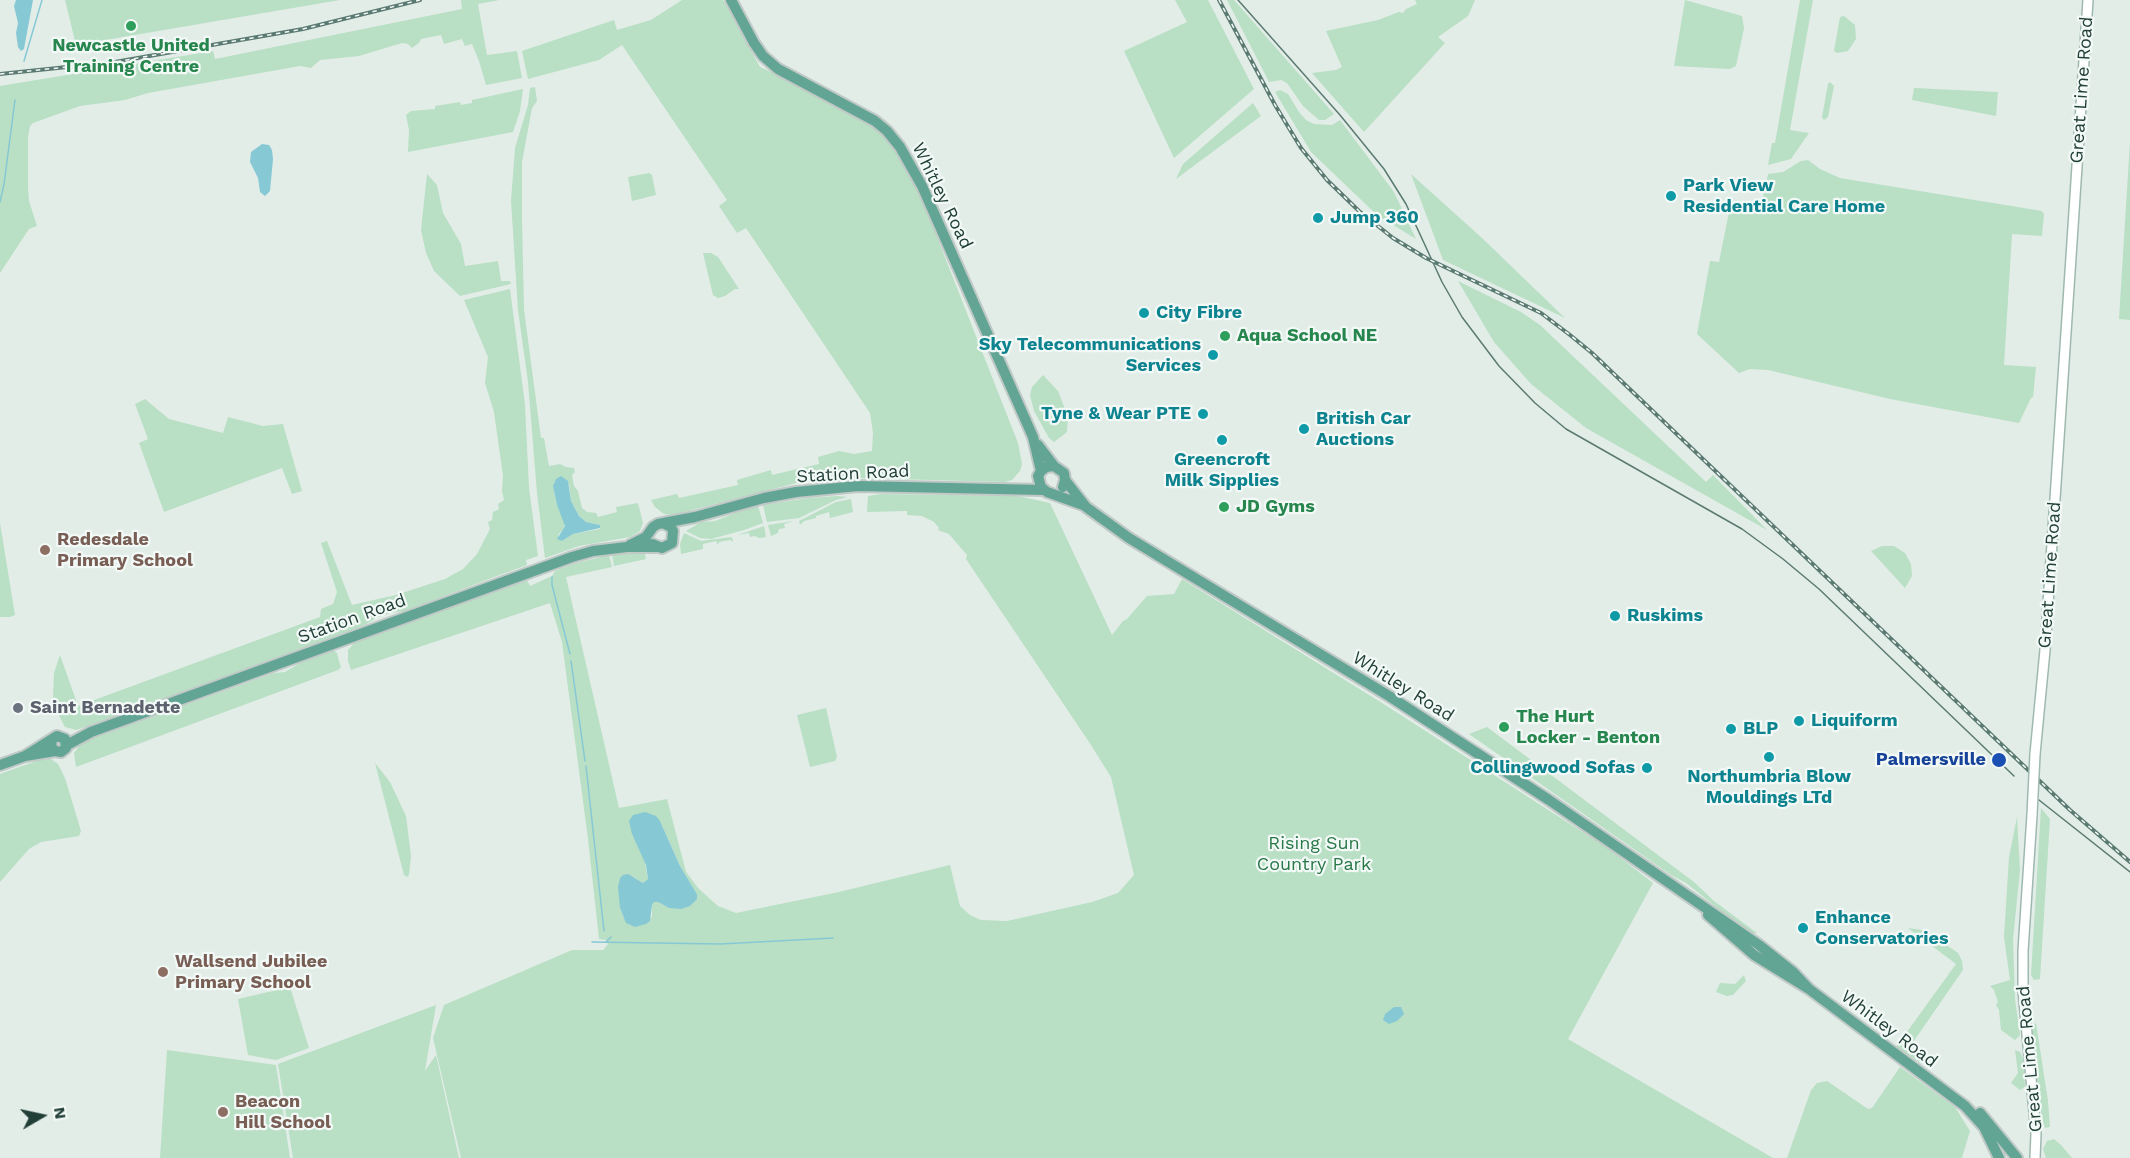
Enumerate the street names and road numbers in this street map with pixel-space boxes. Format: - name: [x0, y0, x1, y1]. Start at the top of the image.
- street label: Great Lime Road: [2066, 16, 2098, 164]
- street label: Whitley Road: [907, 139, 977, 253]
- street label: Station Road: [796, 460, 910, 488]
- street label: Great Lime Road: [2034, 501, 2066, 649]
- street label: Station Road: [295, 589, 409, 649]
- street label: Whitley Road: [1348, 647, 1458, 727]
- street label: Great Lime Road: [2013, 985, 2047, 1133]
- street label: Whitley Road: [1836, 986, 1942, 1072]

